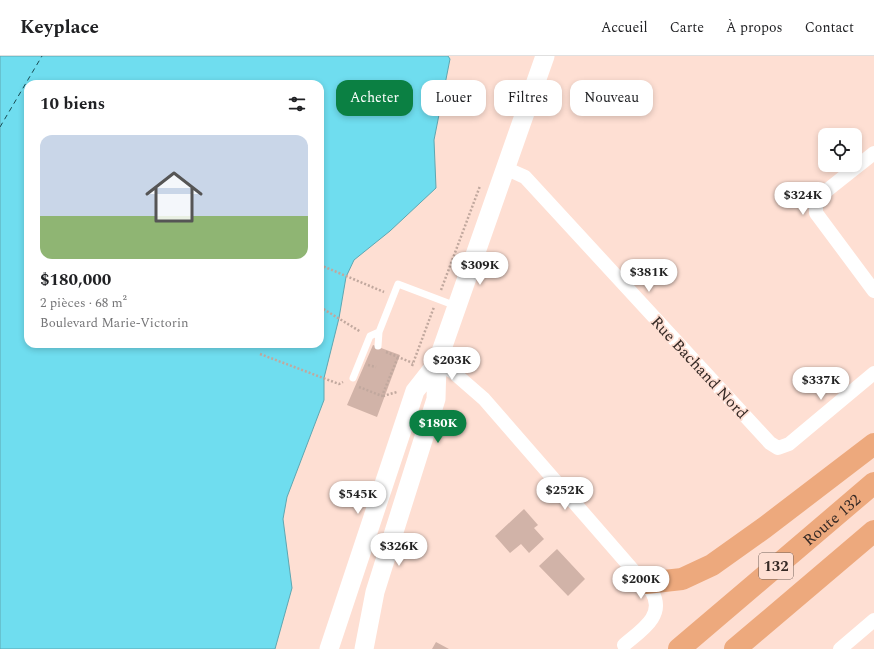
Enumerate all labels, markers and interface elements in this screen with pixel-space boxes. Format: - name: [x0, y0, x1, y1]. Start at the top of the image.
- text: Keyplace: [20, 13, 99, 42]
- text: Accueil: [601, 17, 648, 38]
- text: Carte: [670, 17, 704, 38]
- text: À propos: [726, 17, 783, 38]
- text: Contact: [805, 17, 854, 38]
- chip: Acheter: [336, 80, 413, 116]
- chip: Louer: [421, 80, 486, 116]
- chip: Filtres: [494, 80, 562, 116]
- chip: Nouveau: [570, 80, 653, 116]
- text: 10 biens: [40, 91, 105, 117]
- icon: filters: [286, 93, 308, 115]
- map controls: [818, 128, 862, 172]
- button: locate: [818, 128, 862, 172]
- icon: home: [138, 161, 210, 233]
- pin: $324K: [775, 182, 831, 216]
- text: $324K: [783, 185, 823, 205]
- pin: $309K: [452, 252, 508, 286]
- text: $309K: [460, 255, 500, 275]
- pin: $381K: [621, 259, 677, 293]
- text: $381K: [629, 262, 669, 282]
- text: $180,000: [40, 267, 111, 293]
- text: 2 pièces · 68 m²: [40, 293, 127, 313]
- street label: Rue Bachand Nord: [645, 311, 754, 425]
- text: Boulevard Marie-Victorin: [40, 313, 189, 333]
- pin: $203K: [424, 347, 480, 381]
- text: $203K: [432, 350, 472, 370]
- pin: $337K: [793, 367, 849, 401]
- text: $337K: [801, 370, 841, 390]
- pin: $180K: [410, 410, 466, 444]
- text: $180K: [418, 413, 458, 433]
- pin: $252K: [537, 477, 593, 511]
- text: $252K: [545, 480, 585, 500]
- pin: $545K: [330, 481, 386, 515]
- text: $545K: [338, 484, 378, 504]
- street label: Route 132: [798, 488, 866, 552]
- pin: $326K: [371, 533, 427, 567]
- text: $326K: [379, 536, 419, 556]
- road number: 132: [759, 553, 793, 579]
- pin: $200K: [613, 566, 669, 600]
- text: $200K: [621, 569, 661, 589]

